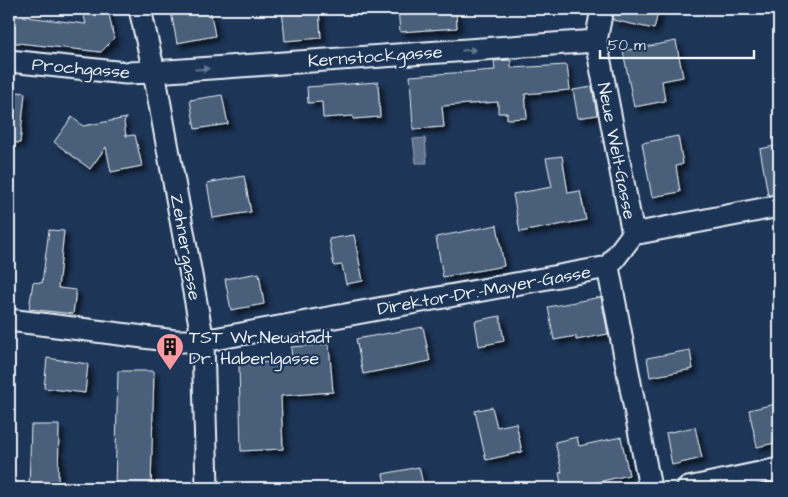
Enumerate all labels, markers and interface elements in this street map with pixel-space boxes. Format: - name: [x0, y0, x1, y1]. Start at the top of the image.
- scale bar: [600, 28, 754, 60]
- text: 50 m: [608, 35, 646, 56]
- street label: Kernstockgasse: [307, 39, 443, 75]
- one-way arrow: [461, 45, 477, 53]
- street label: Prochgasse: [31, 52, 131, 86]
- one-way arrow: [195, 64, 211, 72]
- street label: Neue Welt-Gasse: [591, 81, 642, 222]
- street label: Zehnergasse: [163, 192, 207, 303]
- street label: Direktor-Dr.-Mayer-Gasse: [375, 259, 593, 323]
- place label: TST Wr.Neuatadt Dr. Haberlgasse: [189, 325, 333, 372]
- building icon: TST Wr.Neuatadt Dr. Haberlgasse: [155, 332, 185, 371]

